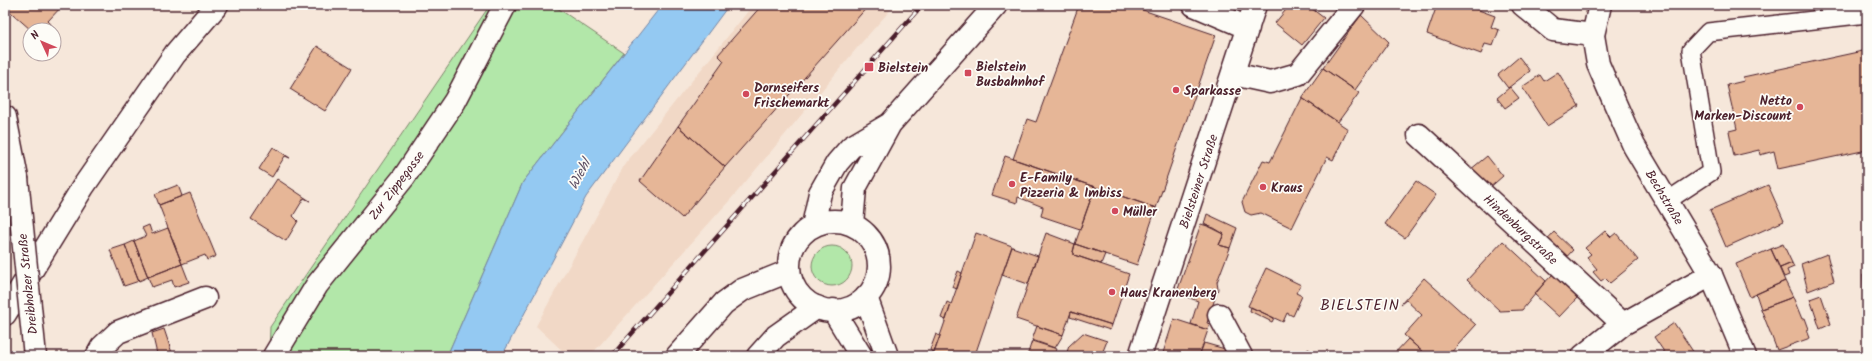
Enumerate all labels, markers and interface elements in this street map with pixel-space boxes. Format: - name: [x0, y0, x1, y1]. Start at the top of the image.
- north arrow: [22, 22, 62, 62]
- text: N: [27, 27, 44, 45]
- place label: Bielstein Busbahnhof: [976, 57, 1045, 93]
- place label: Bielstein: [878, 58, 928, 79]
- marker: Bielstein: [863, 61, 875, 73]
- marker: Bielstein Busbahnhof: [963, 68, 973, 78]
- place label: Dornseifers Frischemarkt: [754, 78, 830, 114]
- place label: Sparkasse: [1184, 81, 1242, 102]
- marker: Sparkasse: [1171, 85, 1181, 95]
- marker: Dornseifers Frischemarkt: [741, 89, 751, 99]
- place label: Netto Marken-Discount: [1694, 91, 1792, 127]
- marker: Netto Marken-Discount: [1795, 102, 1805, 112]
- street label: Bielsteiner Straße: [1174, 131, 1225, 231]
- street label: Zur Zippegosse: [364, 147, 430, 225]
- water label: Wiehl: [563, 153, 598, 194]
- street label: Bechstraße: [1639, 166, 1689, 230]
- place label: E-Family Pizzeria & Imbiss: [1020, 168, 1122, 204]
- place label: Kraus: [1271, 178, 1303, 199]
- marker: E-Family Pizzeria & Imbiss: [1007, 179, 1017, 189]
- marker: Kraus: [1258, 182, 1268, 192]
- street label: Hindenburgstraße: [1478, 190, 1562, 271]
- place label: Müller: [1123, 202, 1158, 223]
- marker: Müller: [1110, 206, 1120, 216]
- street label: Dreibholzer Straße: [13, 232, 44, 335]
- place label: Haus Kranenberg: [1120, 283, 1217, 304]
- marker: Haus Kranenberg: [1107, 287, 1117, 297]
- district label: BIELSTEIN: [1320, 294, 1400, 318]

